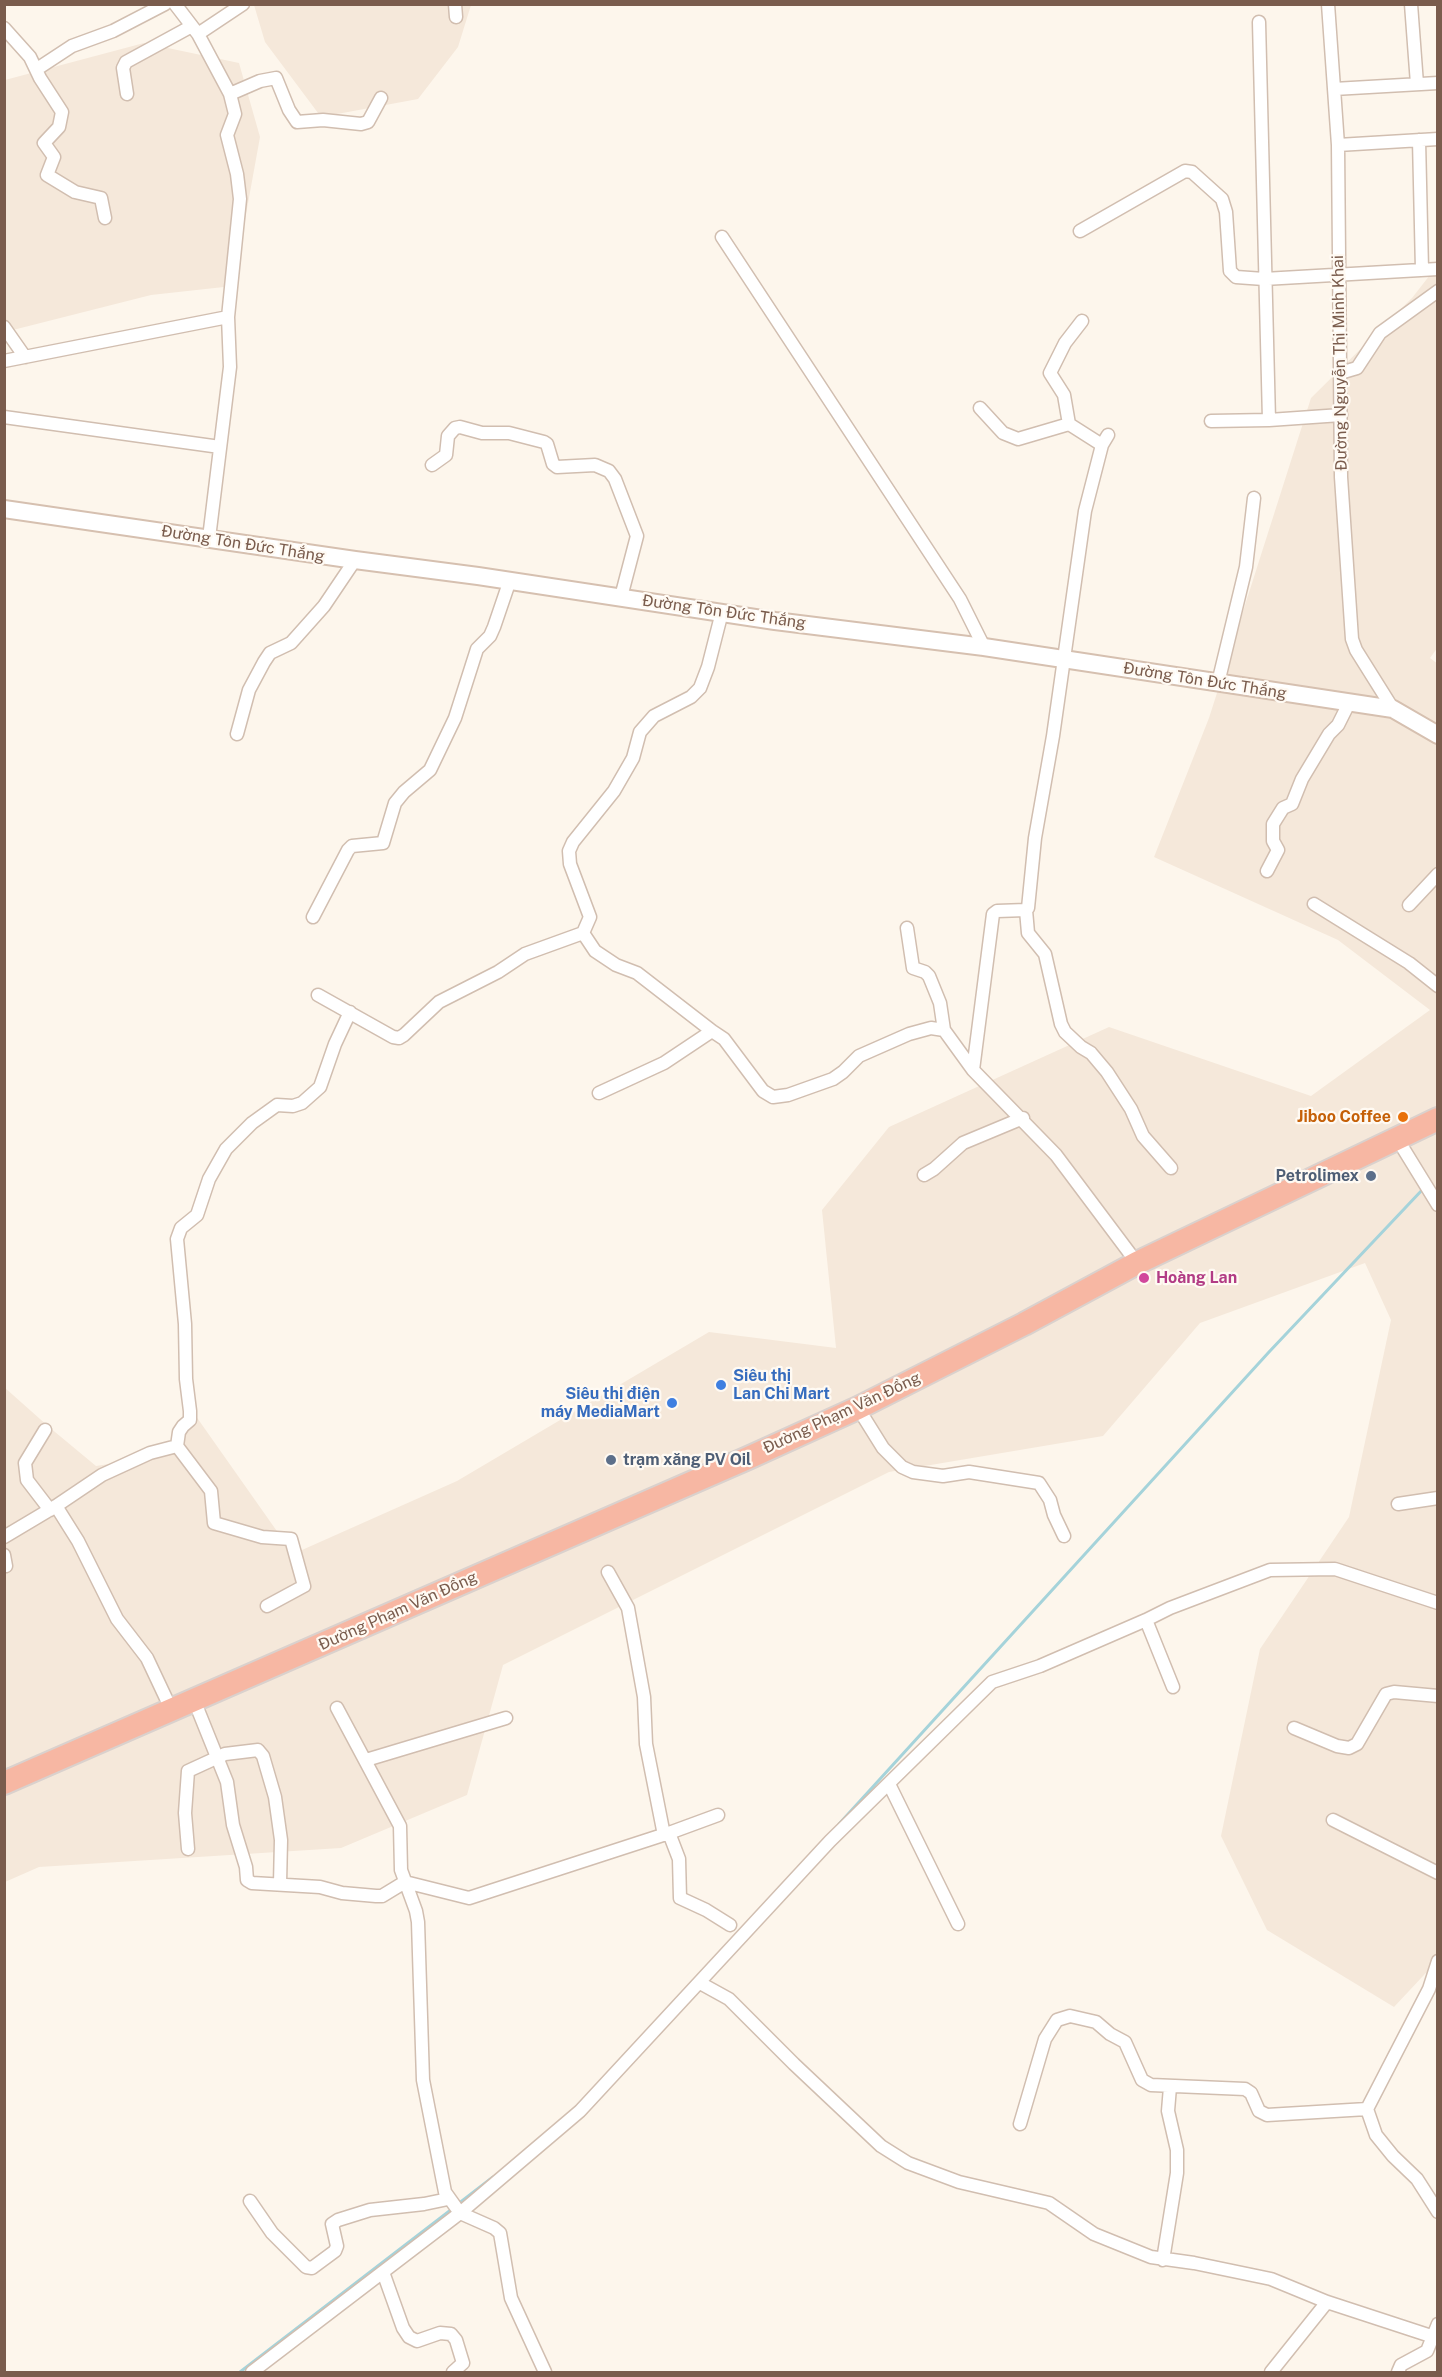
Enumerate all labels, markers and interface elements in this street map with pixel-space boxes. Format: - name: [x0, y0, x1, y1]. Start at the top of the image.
- street label: Đường Nguyễn Thị Minh Khai: [1329, 255, 1351, 471]
- street label: Đường Tôn Đức Thắng: [160, 522, 326, 566]
- street label: Đường Tôn Đức Thắng: [641, 591, 807, 633]
- street label: Đường Tôn Đức Thắng: [1122, 659, 1288, 703]
- place label: Jiboo Coffee: [1297, 1107, 1391, 1127]
- marker: Jiboo Coffee: [1396, 1110, 1410, 1124]
- place label: Petrolimex: [1276, 1166, 1359, 1186]
- marker: Petrolimex: [1364, 1169, 1378, 1183]
- place label: Hoàng Lan: [1156, 1268, 1237, 1288]
- marker: Hoàng Lan: [1137, 1271, 1151, 1285]
- place label: Siêu thị Lan Chi Mart: [733, 1366, 830, 1404]
- street label: Đường Phạm Văn Đồng: [760, 1368, 924, 1458]
- marker: Siêu thị Lan Chi Mart: [714, 1378, 728, 1392]
- place label: Siêu thị điện máy MediaMart: [541, 1384, 660, 1422]
- marker: Siêu thị điện máy MediaMart: [665, 1396, 679, 1410]
- place label: trạm xăng PV Oil: [623, 1450, 751, 1470]
- marker: trạm xăng PV Oil: [604, 1453, 618, 1467]
- street label: Đường Phạm Văn Đồng: [316, 1567, 480, 1655]

